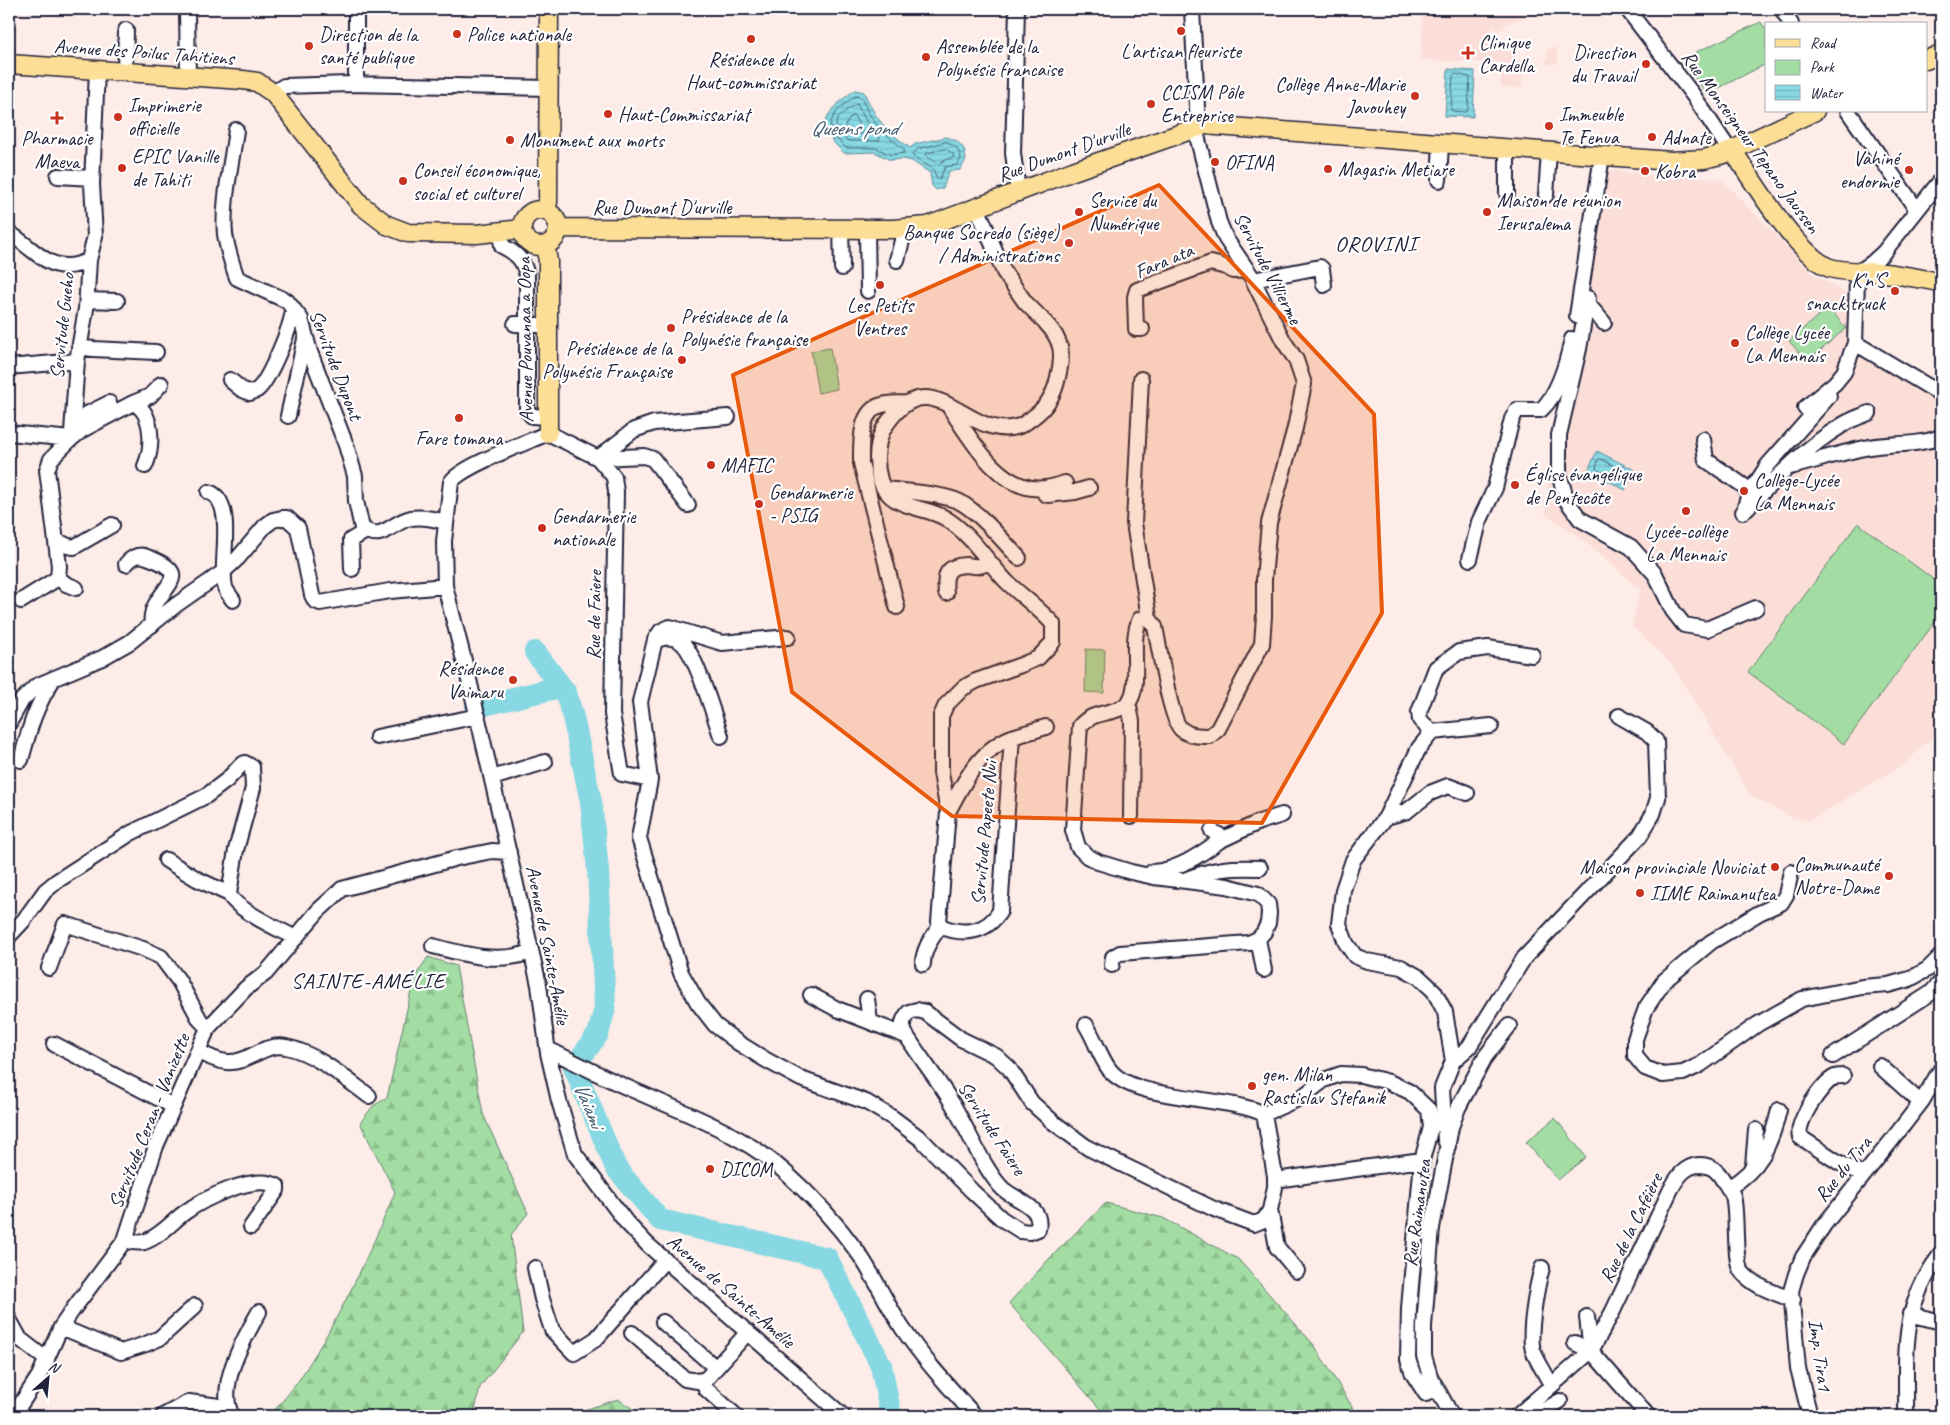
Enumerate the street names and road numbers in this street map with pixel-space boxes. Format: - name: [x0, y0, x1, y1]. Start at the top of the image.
- street label: Avenue des Poilus Tahitiens: [53, 33, 237, 71]
- street label: Rue Monseigneur Tepano Jaussen: [1676, 46, 1826, 239]
- street label: Rue Dumont D'urville: [994, 116, 1135, 188]
- street label: Rue Dumont D'urville: [592, 195, 733, 220]
- street label: Servitude Villierme: [1228, 208, 1309, 330]
- street label: Fara ata: [1131, 237, 1198, 284]
- street label: Avenue Pouvanaa a Oopa: [511, 255, 539, 423]
- street label: Servitude Gueho: [44, 271, 80, 380]
- street label: Servitude Dupont: [304, 306, 369, 426]
- street label: Rue de Faiere: [581, 569, 607, 660]
- street label: Servitude Papeete Nui: [965, 758, 1003, 906]
- street label: Avenue de Sainte-Amélie: [520, 863, 576, 1028]
- street label: Servitude Ceran - Vanizette: [103, 1029, 196, 1212]
- street label: Servitude Faiere: [952, 1076, 1032, 1181]
- street label: Rue du Tira: [1809, 1130, 1878, 1207]
- street label: Rue Raimanutea: [1397, 1156, 1437, 1268]
- street label: Rue de la Caféière: [1594, 1168, 1669, 1287]
- street label: Avenue de Sainte-Amélie: [662, 1229, 801, 1354]
- street label: Imp. Tira1: [1803, 1317, 1838, 1394]

